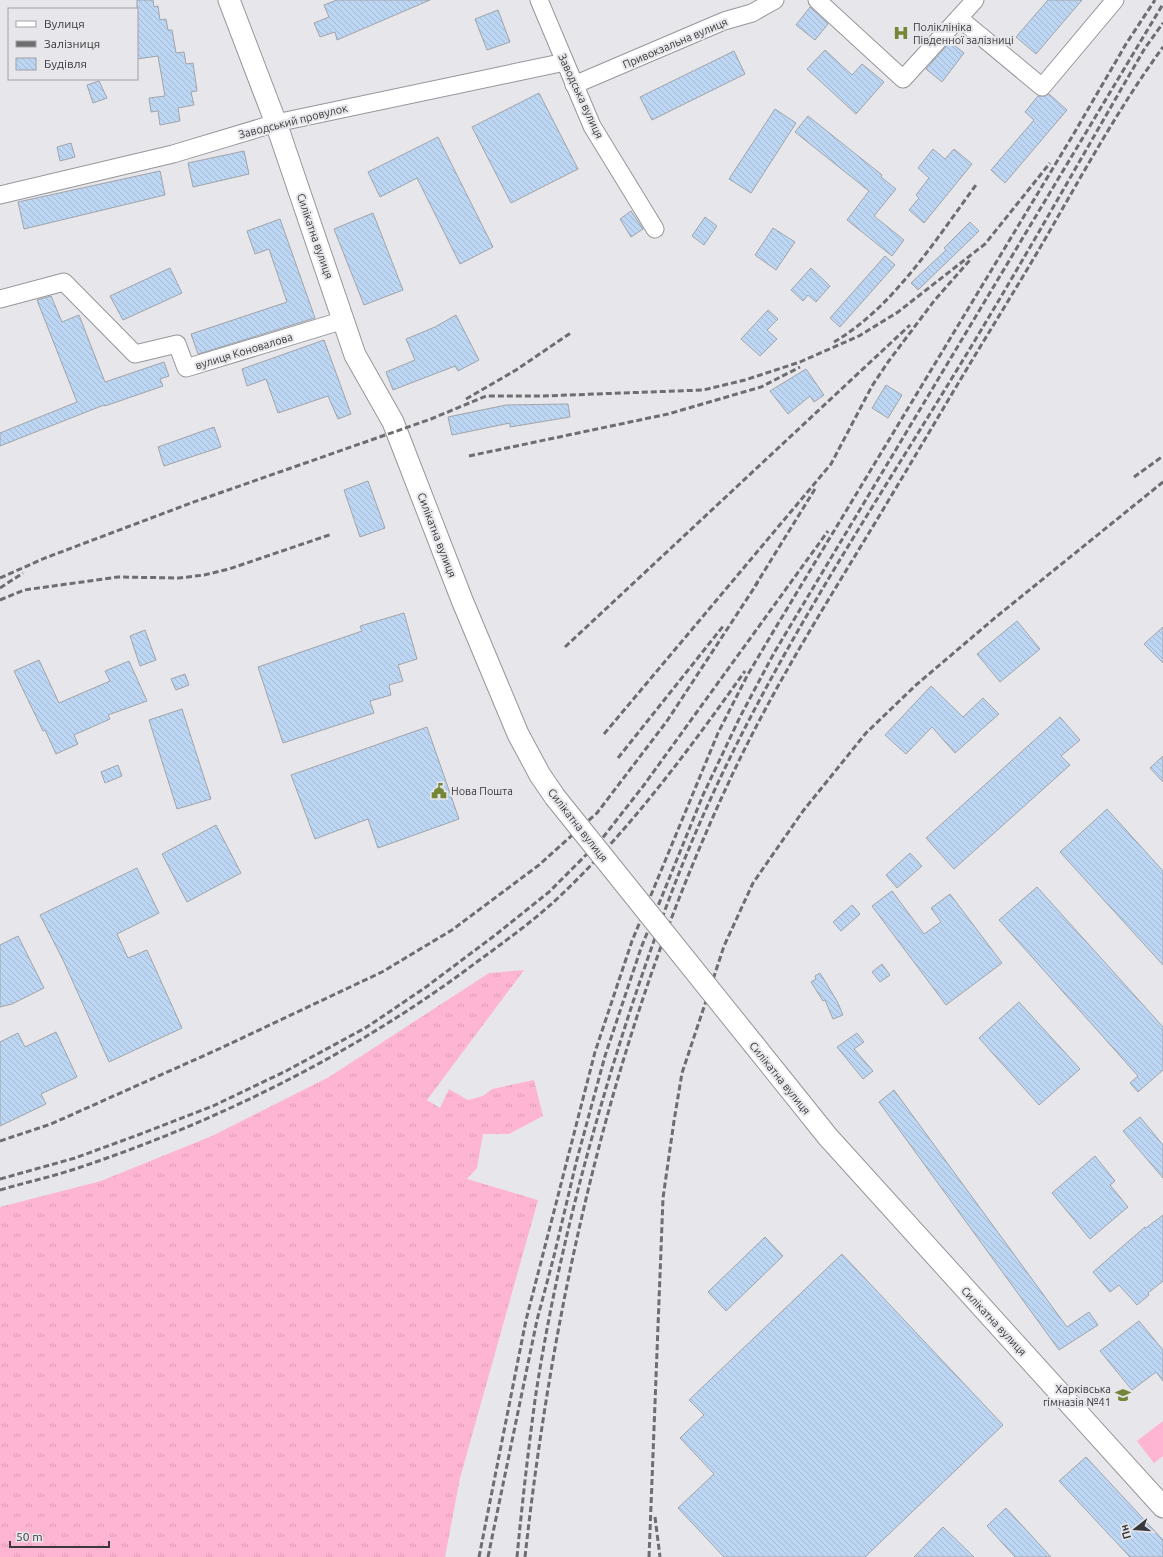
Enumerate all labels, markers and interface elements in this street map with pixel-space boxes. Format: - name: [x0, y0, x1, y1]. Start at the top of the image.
- legend: [8, 8, 138, 80]
- street label: Привокзальна вулиця: [621, 15, 729, 71]
- text: Вулиця: [44, 17, 85, 30]
- place label: Поліклініка Південної залізниці: [913, 21, 1014, 46]
- hospital icon: Поліклініка Південної залізниці: [892, 24, 910, 42]
- text: Залізниця: [44, 37, 100, 50]
- street label: Заводська вулиця: [556, 52, 606, 140]
- text: Будівля: [44, 57, 87, 70]
- street label: Заводський провулок: [237, 102, 349, 140]
- street label: Силікатна вулиця: [295, 192, 335, 280]
- street label: вулиця Коновалова: [194, 330, 294, 372]
- street label: Силікатна вулиця: [415, 491, 459, 579]
- public building icon: Нова Пошта: [430, 782, 448, 800]
- place label: Нова Пошта: [451, 785, 513, 797]
- street label: Силікатна вулиця: [546, 786, 610, 864]
- street label: Силікатна вулиця: [747, 1039, 813, 1117]
- street label: Силікатна вулиця: [959, 1284, 1029, 1358]
- place label: Харківська гімназія №41: [1043, 1383, 1111, 1408]
- school or university icon: Харківська гімназія №41: [1114, 1386, 1132, 1404]
- north arrow: [1115, 1509, 1155, 1549]
- scale bar: [10, 1523, 109, 1549]
- text: Пн: [1118, 1523, 1133, 1541]
- text: 50 m: [16, 1530, 43, 1543]

